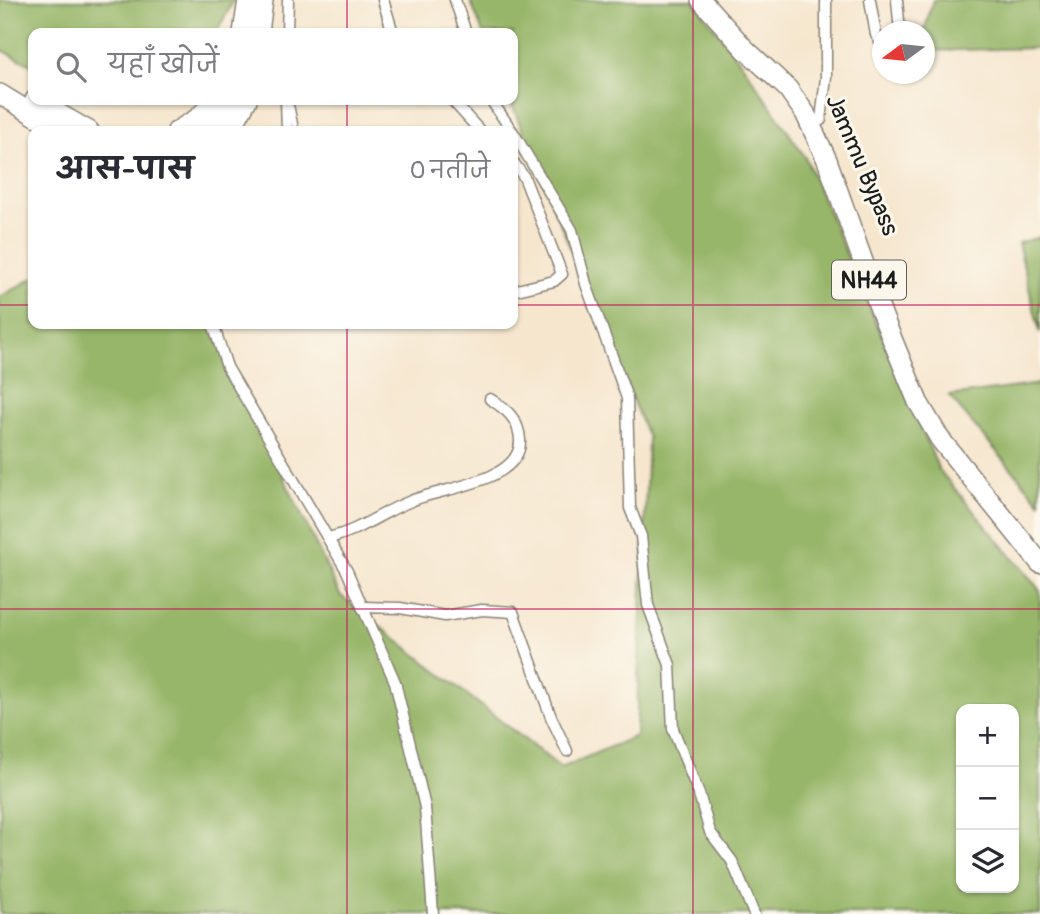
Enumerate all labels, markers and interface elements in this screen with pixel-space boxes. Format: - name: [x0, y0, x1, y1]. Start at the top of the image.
- north arrow: [872, 21, 935, 84]
- search box: [28, 28, 518, 105]
- icon: search: [52, 48, 90, 86]
- text: यहाँ खोजें: [108, 49, 219, 81]
- street label: Jammu Bypass: [819, 90, 905, 240]
- text: आस-पास: [56, 151, 194, 188]
- text: 0 नतीजे: [410, 156, 490, 185]
- road number: NH44: [832, 260, 906, 300]
- map controls: [956, 704, 1019, 893]
- button: +: [956, 704, 1019, 767]
- button: −: [956, 767, 1019, 830]
- button: layers: [956, 830, 1019, 893]

